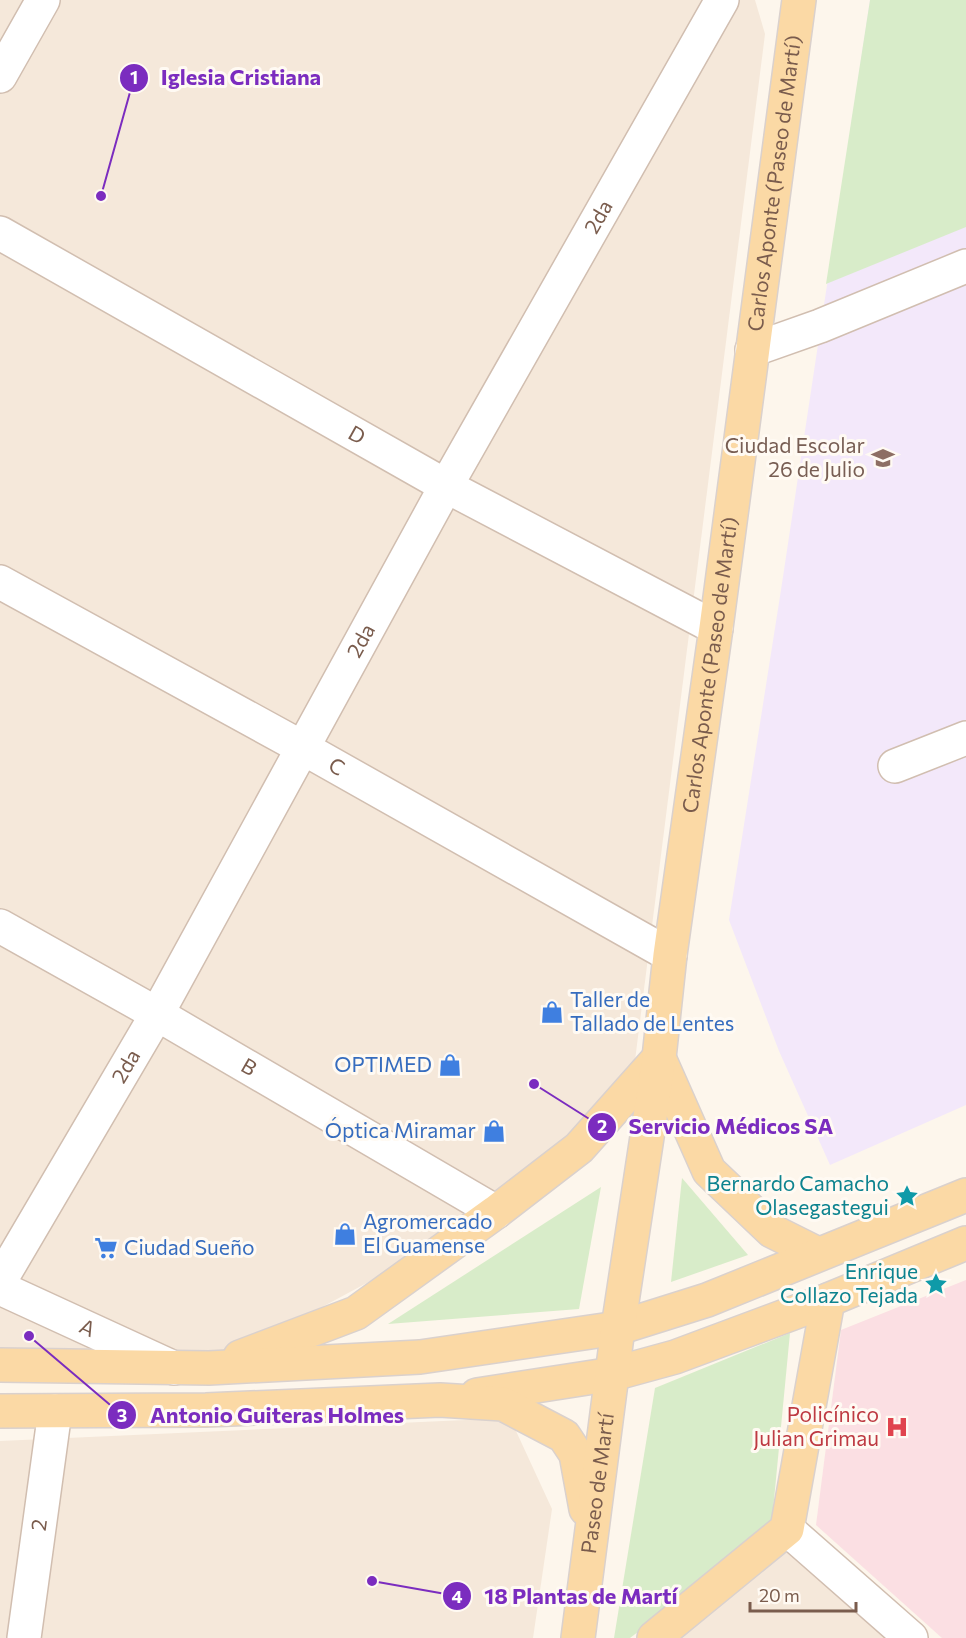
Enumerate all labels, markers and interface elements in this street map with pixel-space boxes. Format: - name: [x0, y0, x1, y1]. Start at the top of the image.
- street label: Carlos Aponte (Paseo de Martí): [741, 34, 805, 333]
- callout: Iglesia Cristiana: [119, 58, 333, 98]
- text: Iglesia Cristiana: [161, 63, 321, 90]
- text: 1: [130, 66, 138, 88]
- street label: 2da: [578, 195, 617, 238]
- street label: D: [344, 419, 370, 449]
- place label: Ciudad Escolar 26 de Julio: [725, 432, 865, 481]
- school or university icon: Ciudad Escolar 26 de Julio: [870, 445, 896, 471]
- street label: Carlos Aponte (Paseo de Martí): [676, 515, 742, 814]
- street label: 2da: [341, 619, 379, 661]
- street label: C: [325, 751, 350, 780]
- place label: Taller de Tallado de Lentes: [570, 986, 734, 1035]
- shop icon: Taller de Tallado de Lentes: [539, 999, 565, 1025]
- street label: 2da: [105, 1044, 145, 1087]
- place label: OPTIMED: [334, 1051, 432, 1076]
- street label: B: [237, 1052, 261, 1080]
- shop icon: OPTIMED: [437, 1052, 463, 1078]
- callout: Servicio Médicos SA: [587, 1107, 846, 1147]
- text: Servicio Médicos SA: [629, 1112, 834, 1139]
- text: 2: [597, 1115, 607, 1137]
- place label: Óptica Miramar: [325, 1117, 476, 1142]
- shop icon: Óptica Miramar: [481, 1118, 507, 1144]
- place label: Bernardo Camacho Olasegastegui: [707, 1170, 889, 1219]
- place icon: Bernardo Camacho Olasegastegui: [894, 1183, 920, 1209]
- place label: Agromercado El Guamense: [363, 1208, 492, 1257]
- shop icon: Agromercado El Guamense: [332, 1221, 358, 1247]
- place label: Ciudad Sueño: [124, 1234, 254, 1259]
- supermarket icon: Ciudad Sueño: [93, 1235, 119, 1261]
- place label: Enrique Collazo Tejada: [780, 1258, 918, 1307]
- place icon: Enrique Collazo Tejada: [923, 1271, 949, 1297]
- street label: A: [76, 1312, 100, 1341]
- callout: Antonio Guiteras Holmes: [107, 1395, 416, 1435]
- text: Antonio Guiteras Holmes: [150, 1401, 404, 1428]
- place label: Policínico Julian Grimau: [753, 1401, 879, 1450]
- text: 3: [117, 1404, 127, 1426]
- street label: Paseo de Martí: [575, 1411, 618, 1555]
- hospital icon: Policínico Julian Grimau: [884, 1414, 910, 1440]
- street label: 2: [25, 1517, 51, 1532]
- scale bar: [750, 1575, 856, 1613]
- callout: 18 Plantas de Martí: [442, 1576, 689, 1616]
- text: 18 Plantas de Martí: [484, 1582, 680, 1609]
- text: 20 m: [759, 1584, 800, 1606]
- text: 4: [451, 1585, 463, 1607]

